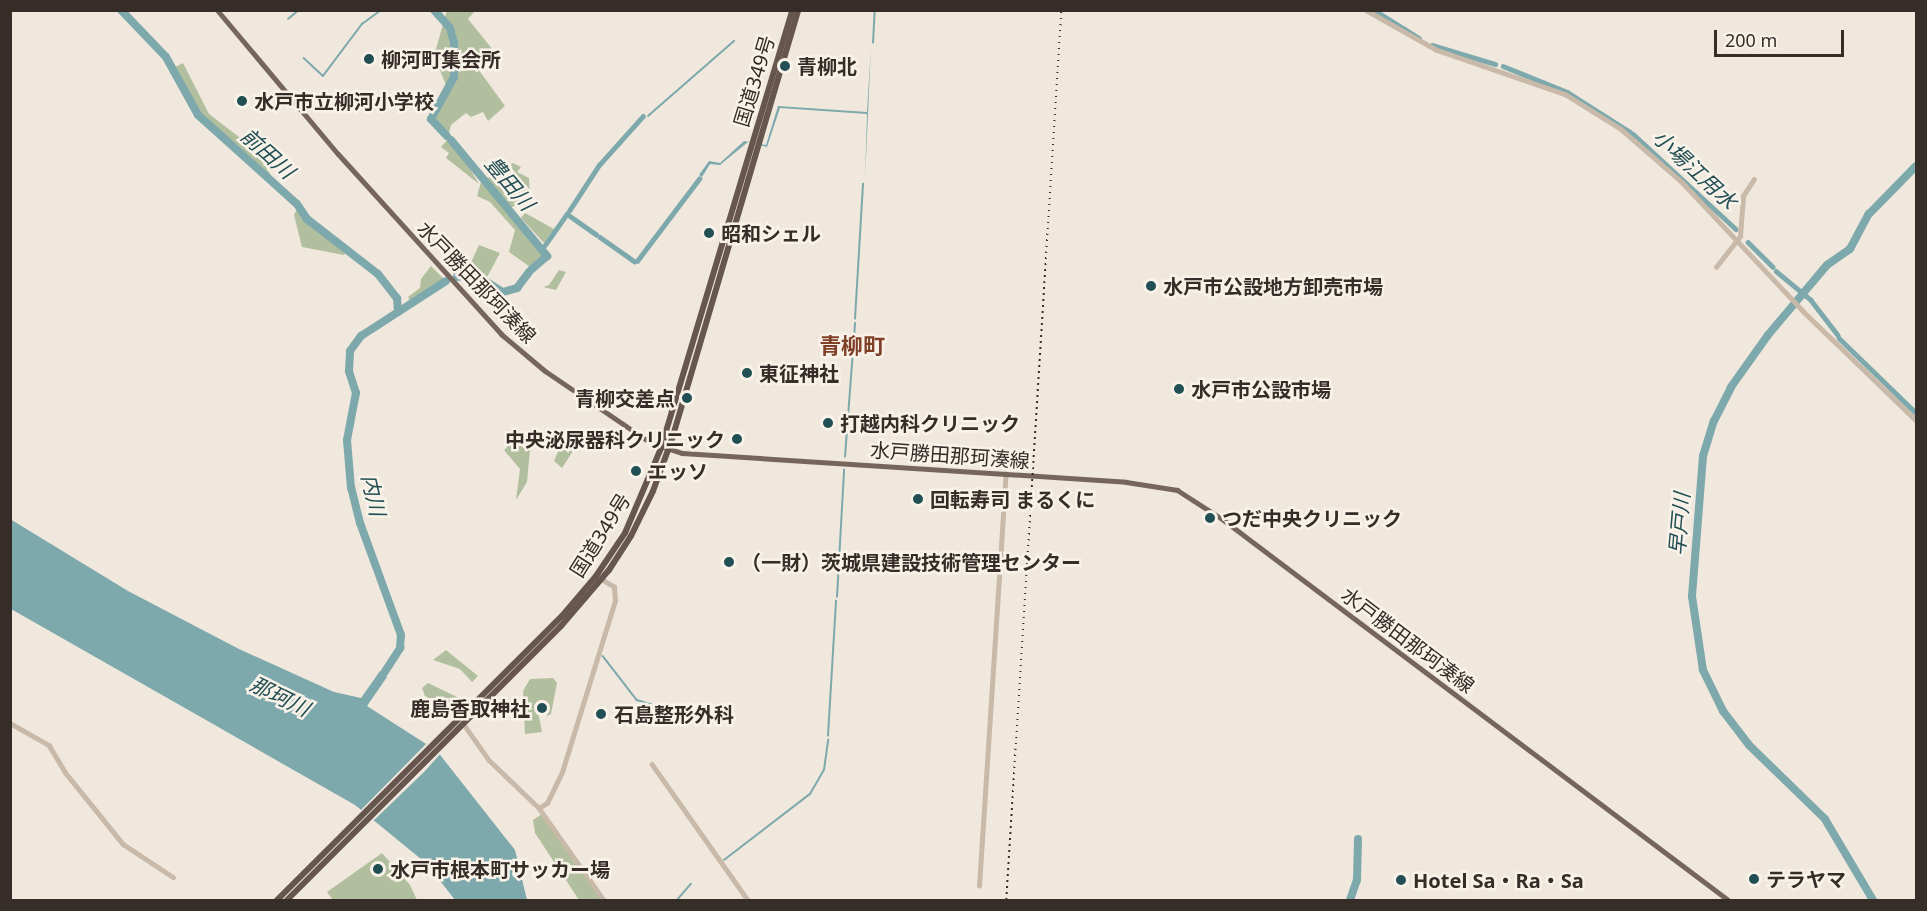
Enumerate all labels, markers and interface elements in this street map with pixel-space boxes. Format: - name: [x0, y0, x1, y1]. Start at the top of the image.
- scale bar: [1717, 18, 1848, 56]
- text: 200 m: [1725, 28, 1777, 52]
- street label: 国道349号: [729, 32, 779, 130]
- place label: 柳河町集会所: [381, 47, 501, 71]
- marker: 柳河町集会所: [362, 52, 376, 66]
- place label: 青柳北: [797, 54, 857, 78]
- marker: 青柳北: [778, 59, 792, 73]
- place label: 水戸市立柳河小学校: [254, 89, 434, 113]
- marker: 水戸市立柳河小学校: [235, 94, 249, 108]
- water label: 前田川: [236, 123, 300, 183]
- water label: 小場江用水: [1648, 124, 1742, 214]
- water label: 豊田川: [480, 151, 540, 215]
- street label: 水戸勝田那珂湊線: [413, 216, 541, 348]
- place label: 昭和シェル: [721, 221, 821, 245]
- marker: 昭和シェル: [702, 226, 716, 240]
- place label: 水戸市公設地方卸売市場: [1163, 274, 1383, 298]
- marker: 水戸市公設地方卸売市場: [1144, 279, 1158, 293]
- district label: 青柳町: [819, 333, 885, 359]
- place label: 東征神社: [759, 361, 839, 385]
- marker: 東征神社: [740, 366, 754, 380]
- place label: 水戸市公設市場: [1191, 377, 1331, 401]
- marker: 水戸市公設市場: [1172, 382, 1186, 396]
- place label: 青柳交差点: [575, 386, 675, 410]
- marker: 青柳交差点: [680, 391, 694, 405]
- place label: 打越内科クリニック: [840, 411, 1020, 435]
- marker: 打越内科クリニック: [821, 416, 835, 430]
- place label: 中央泌尿器科クリニック: [505, 427, 725, 451]
- marker: 中央泌尿器科クリニック: [730, 432, 744, 446]
- street label: 水戸勝田那珂湊線: [869, 437, 1031, 473]
- place label: エッソ: [648, 459, 708, 483]
- marker: エッソ: [629, 464, 643, 478]
- water label: 内川: [357, 472, 391, 518]
- place label: 回転寿司 まるくに: [930, 487, 1095, 511]
- street label: 国道349号: [565, 489, 635, 581]
- marker: 回転寿司 まるくに: [911, 492, 925, 506]
- water label: 早戸川: [1664, 492, 1694, 556]
- place label: つだ中央クリニック: [1222, 506, 1402, 530]
- marker: つだ中央クリニック: [1203, 511, 1217, 525]
- place label: （一財）茨城県建設技術管理センター: [741, 550, 1081, 574]
- marker: （一財）茨城県建設技術管理センター: [722, 555, 736, 569]
- street label: 水戸勝田那珂湊線: [1337, 582, 1479, 698]
- water label: 那珂川: [246, 671, 314, 721]
- place label: 鹿島香取神社: [410, 696, 530, 720]
- marker: 鹿島香取神社: [535, 701, 549, 715]
- place label: 石島整形外科: [614, 702, 734, 726]
- marker: 石島整形外科: [592, 705, 610, 723]
- place label: 水戸市根本町サッカー場: [390, 857, 610, 881]
- marker: 水戸市根本町サッカー場: [371, 862, 385, 876]
- place label: テラヤマ: [1766, 867, 1846, 891]
- place label: Hotel Sa・Ra・Sa: [1413, 868, 1584, 892]
- marker: テラヤマ: [1747, 872, 1761, 886]
- marker: Hotel Sa・Ra・Sa: [1394, 873, 1408, 887]

